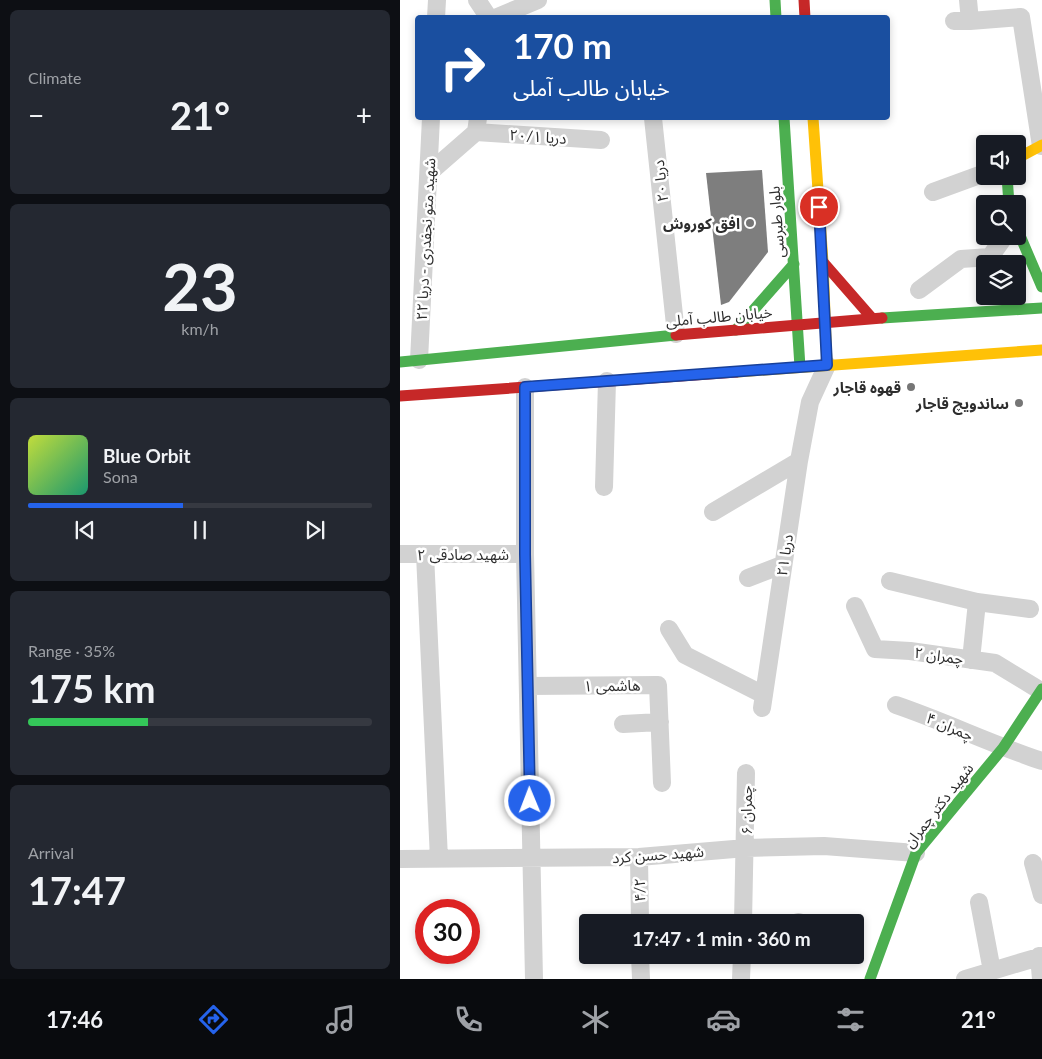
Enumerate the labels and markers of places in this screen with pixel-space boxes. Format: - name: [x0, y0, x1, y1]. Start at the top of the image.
- pin: [798, 186, 840, 228]
- place label: افق کوروش: [663, 214, 740, 233]
- marker: افق کوروش: [744, 217, 756, 229]
- place label: قهوه قاجار: [833, 378, 901, 397]
- marker: قهوه قاجار: [905, 381, 917, 393]
- place label: ساندویچ قاجار: [915, 394, 1009, 415]
- marker: ساندویچ قاجار: [1013, 397, 1025, 409]

